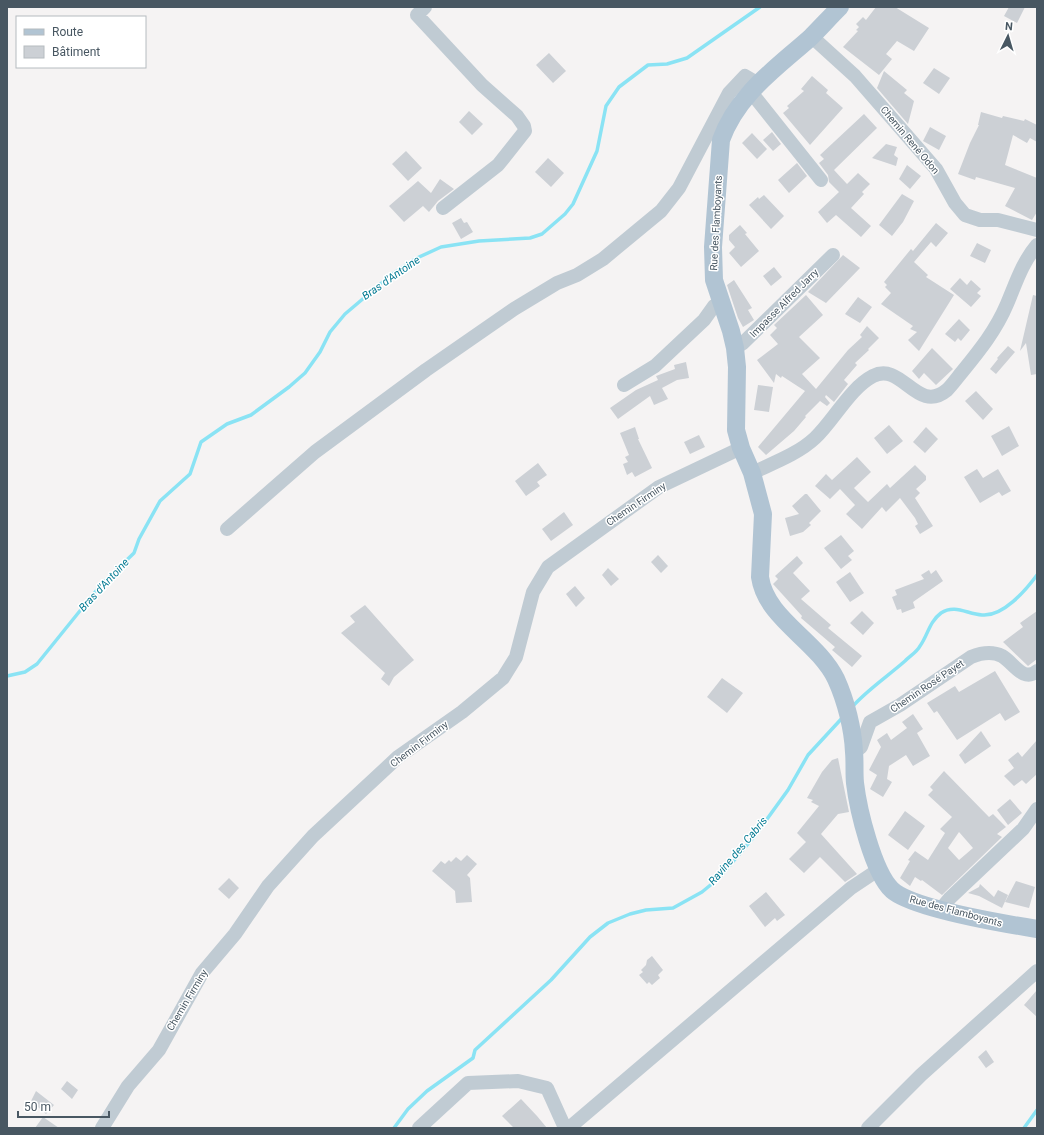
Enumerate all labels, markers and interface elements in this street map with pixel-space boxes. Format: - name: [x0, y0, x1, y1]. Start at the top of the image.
- legend: [16, 16, 146, 68]
- north arrow: [988, 16, 1028, 56]
- text: N: [1004, 20, 1013, 33]
- text: Route: [52, 25, 83, 39]
- text: Bâtiment: [52, 45, 100, 59]
- street label: Chemin René Odon: [878, 104, 942, 176]
- street label: Rue des Flamboyants: [708, 175, 724, 271]
- water label: Bras d'Antoine: [360, 253, 423, 303]
- street label: Impasse Alfred Jarry: [747, 266, 821, 340]
- street label: Chemin Firminy: [604, 480, 668, 528]
- water label: Bras d'Antoine: [76, 556, 132, 614]
- street label: Chemin Rosé Payet: [888, 657, 966, 715]
- street label: Chemin Firminy: [388, 719, 450, 769]
- water label: Ravine des Cabris: [706, 814, 771, 888]
- street label: Rue des Flamboyants: [908, 893, 1004, 929]
- street label: Chemin Firminy: [164, 967, 210, 1033]
- scale bar: [18, 1093, 109, 1119]
- text: 50 m: [24, 1100, 51, 1114]

